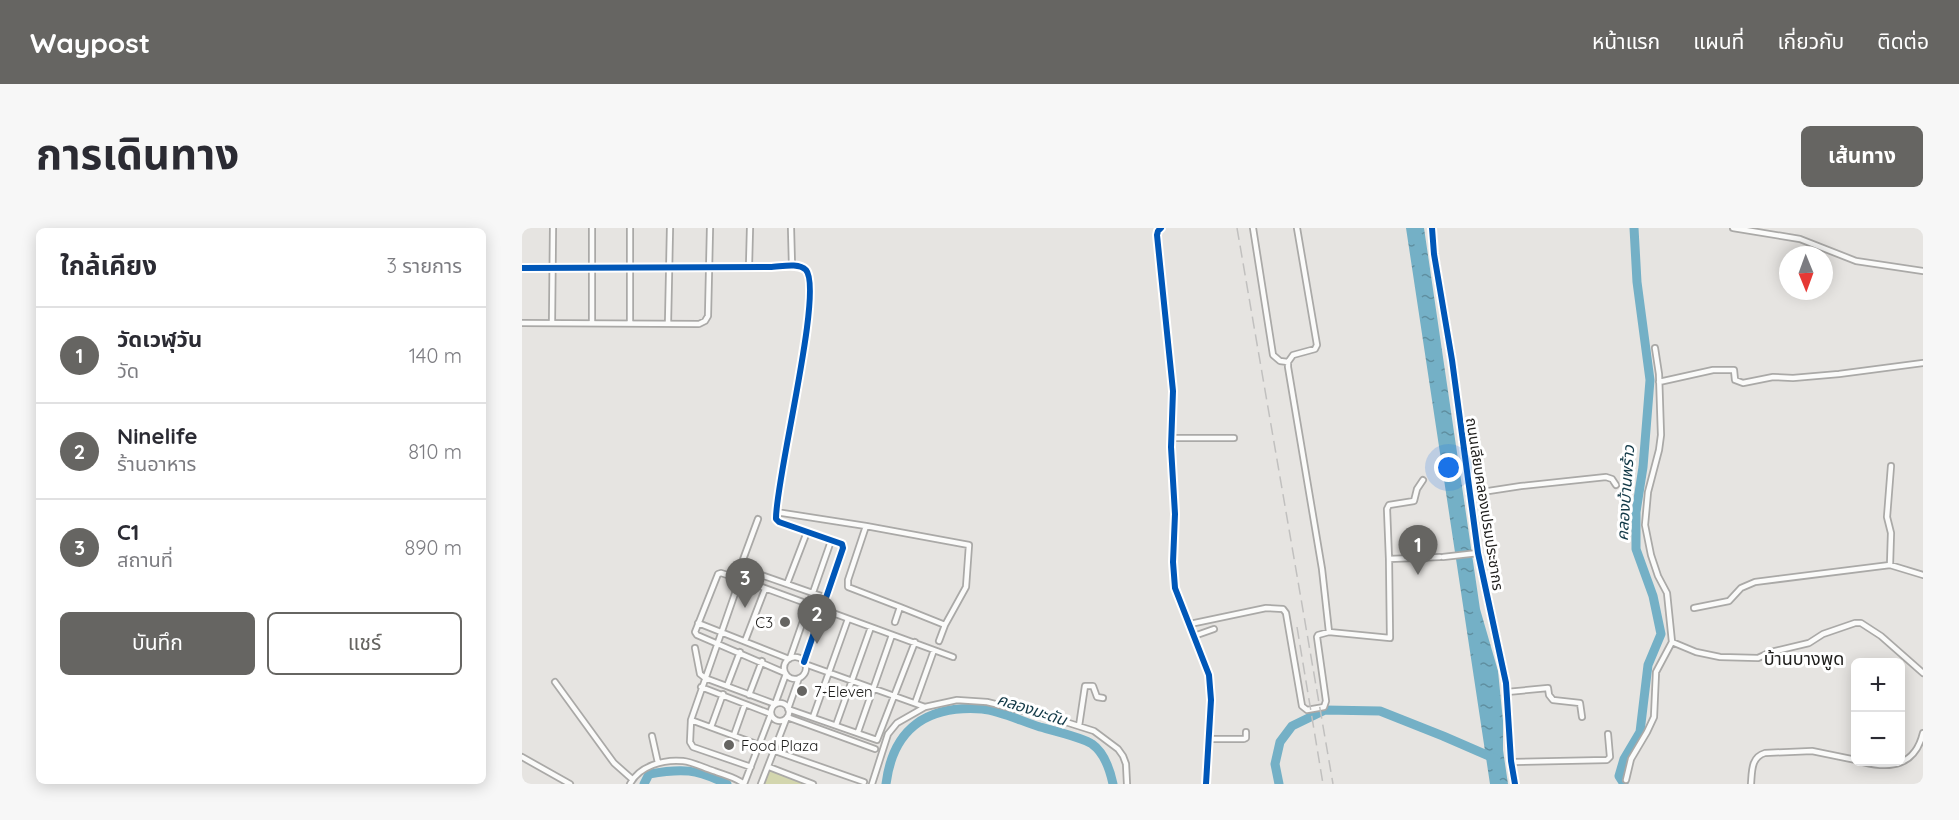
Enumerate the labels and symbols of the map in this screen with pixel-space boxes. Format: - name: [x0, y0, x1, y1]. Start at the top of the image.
- north arrow: [1779, 246, 1833, 300]
- street label: ถนนเลียบคลองเปรมประชากร: [1462, 416, 1508, 592]
- water label: คลองบ้านพร้าว: [1612, 443, 1638, 542]
- your location: [1434, 453, 1463, 482]
- pin: 1: [1398, 526, 1438, 575]
- pin: 3: [726, 558, 764, 608]
- pin: 2: [798, 594, 836, 644]
- place label: C3: [755, 613, 773, 632]
- marker: C3: [778, 615, 792, 629]
- district label: บ้านบางพูด: [1764, 647, 1844, 671]
- place label: 7-Eleven: [814, 682, 873, 701]
- marker: 7-Eleven: [795, 684, 809, 698]
- water label: คลองมะดัน: [995, 688, 1070, 730]
- place label: Food Plaza: [741, 736, 818, 755]
- marker: Food Plaza: [722, 738, 736, 752]

